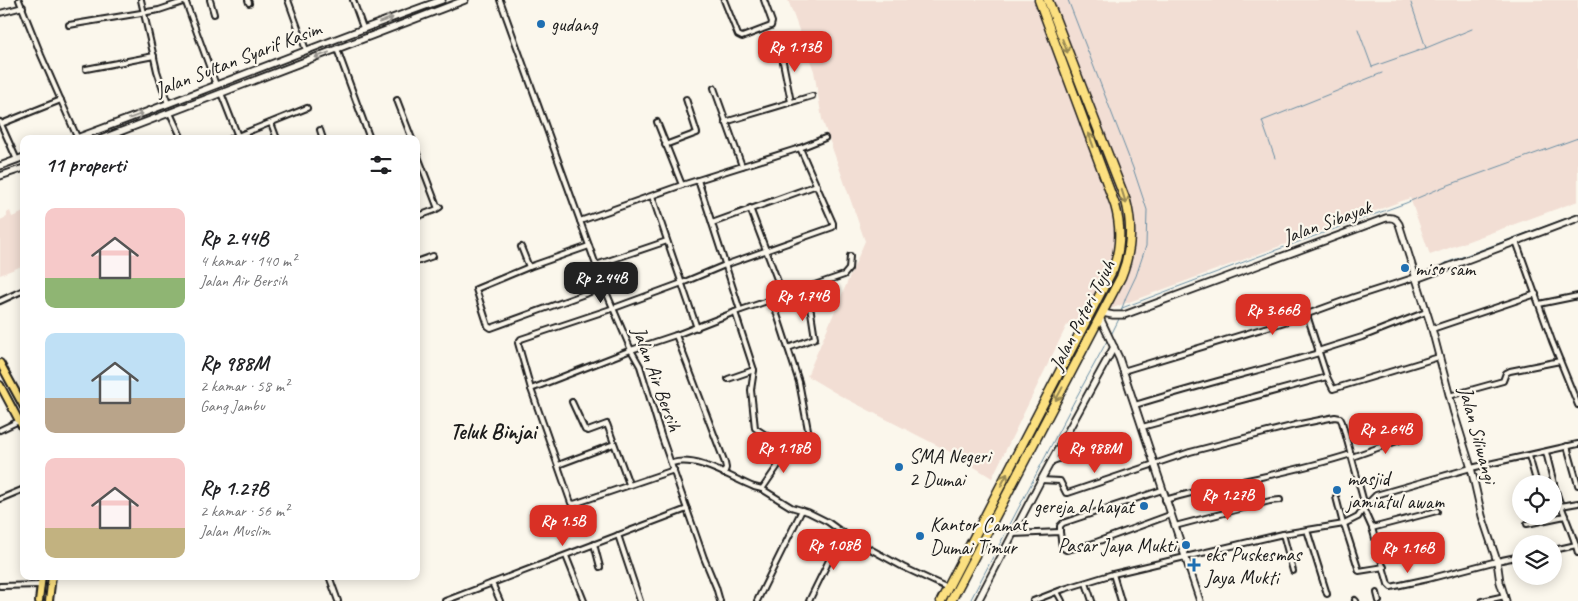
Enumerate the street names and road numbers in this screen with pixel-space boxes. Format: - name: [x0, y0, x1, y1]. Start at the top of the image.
- street label: Jalan Sultan Syarif Kasim: [151, 15, 326, 102]
- street label: Jalan Sibayak: [1278, 194, 1376, 250]
- street label: Jalan Puteri Tujuh: [1043, 255, 1121, 375]
- street label: Jalan Air Bersih: [626, 322, 688, 436]
- street label: Jalan Siliwangi: [1453, 383, 1503, 488]

